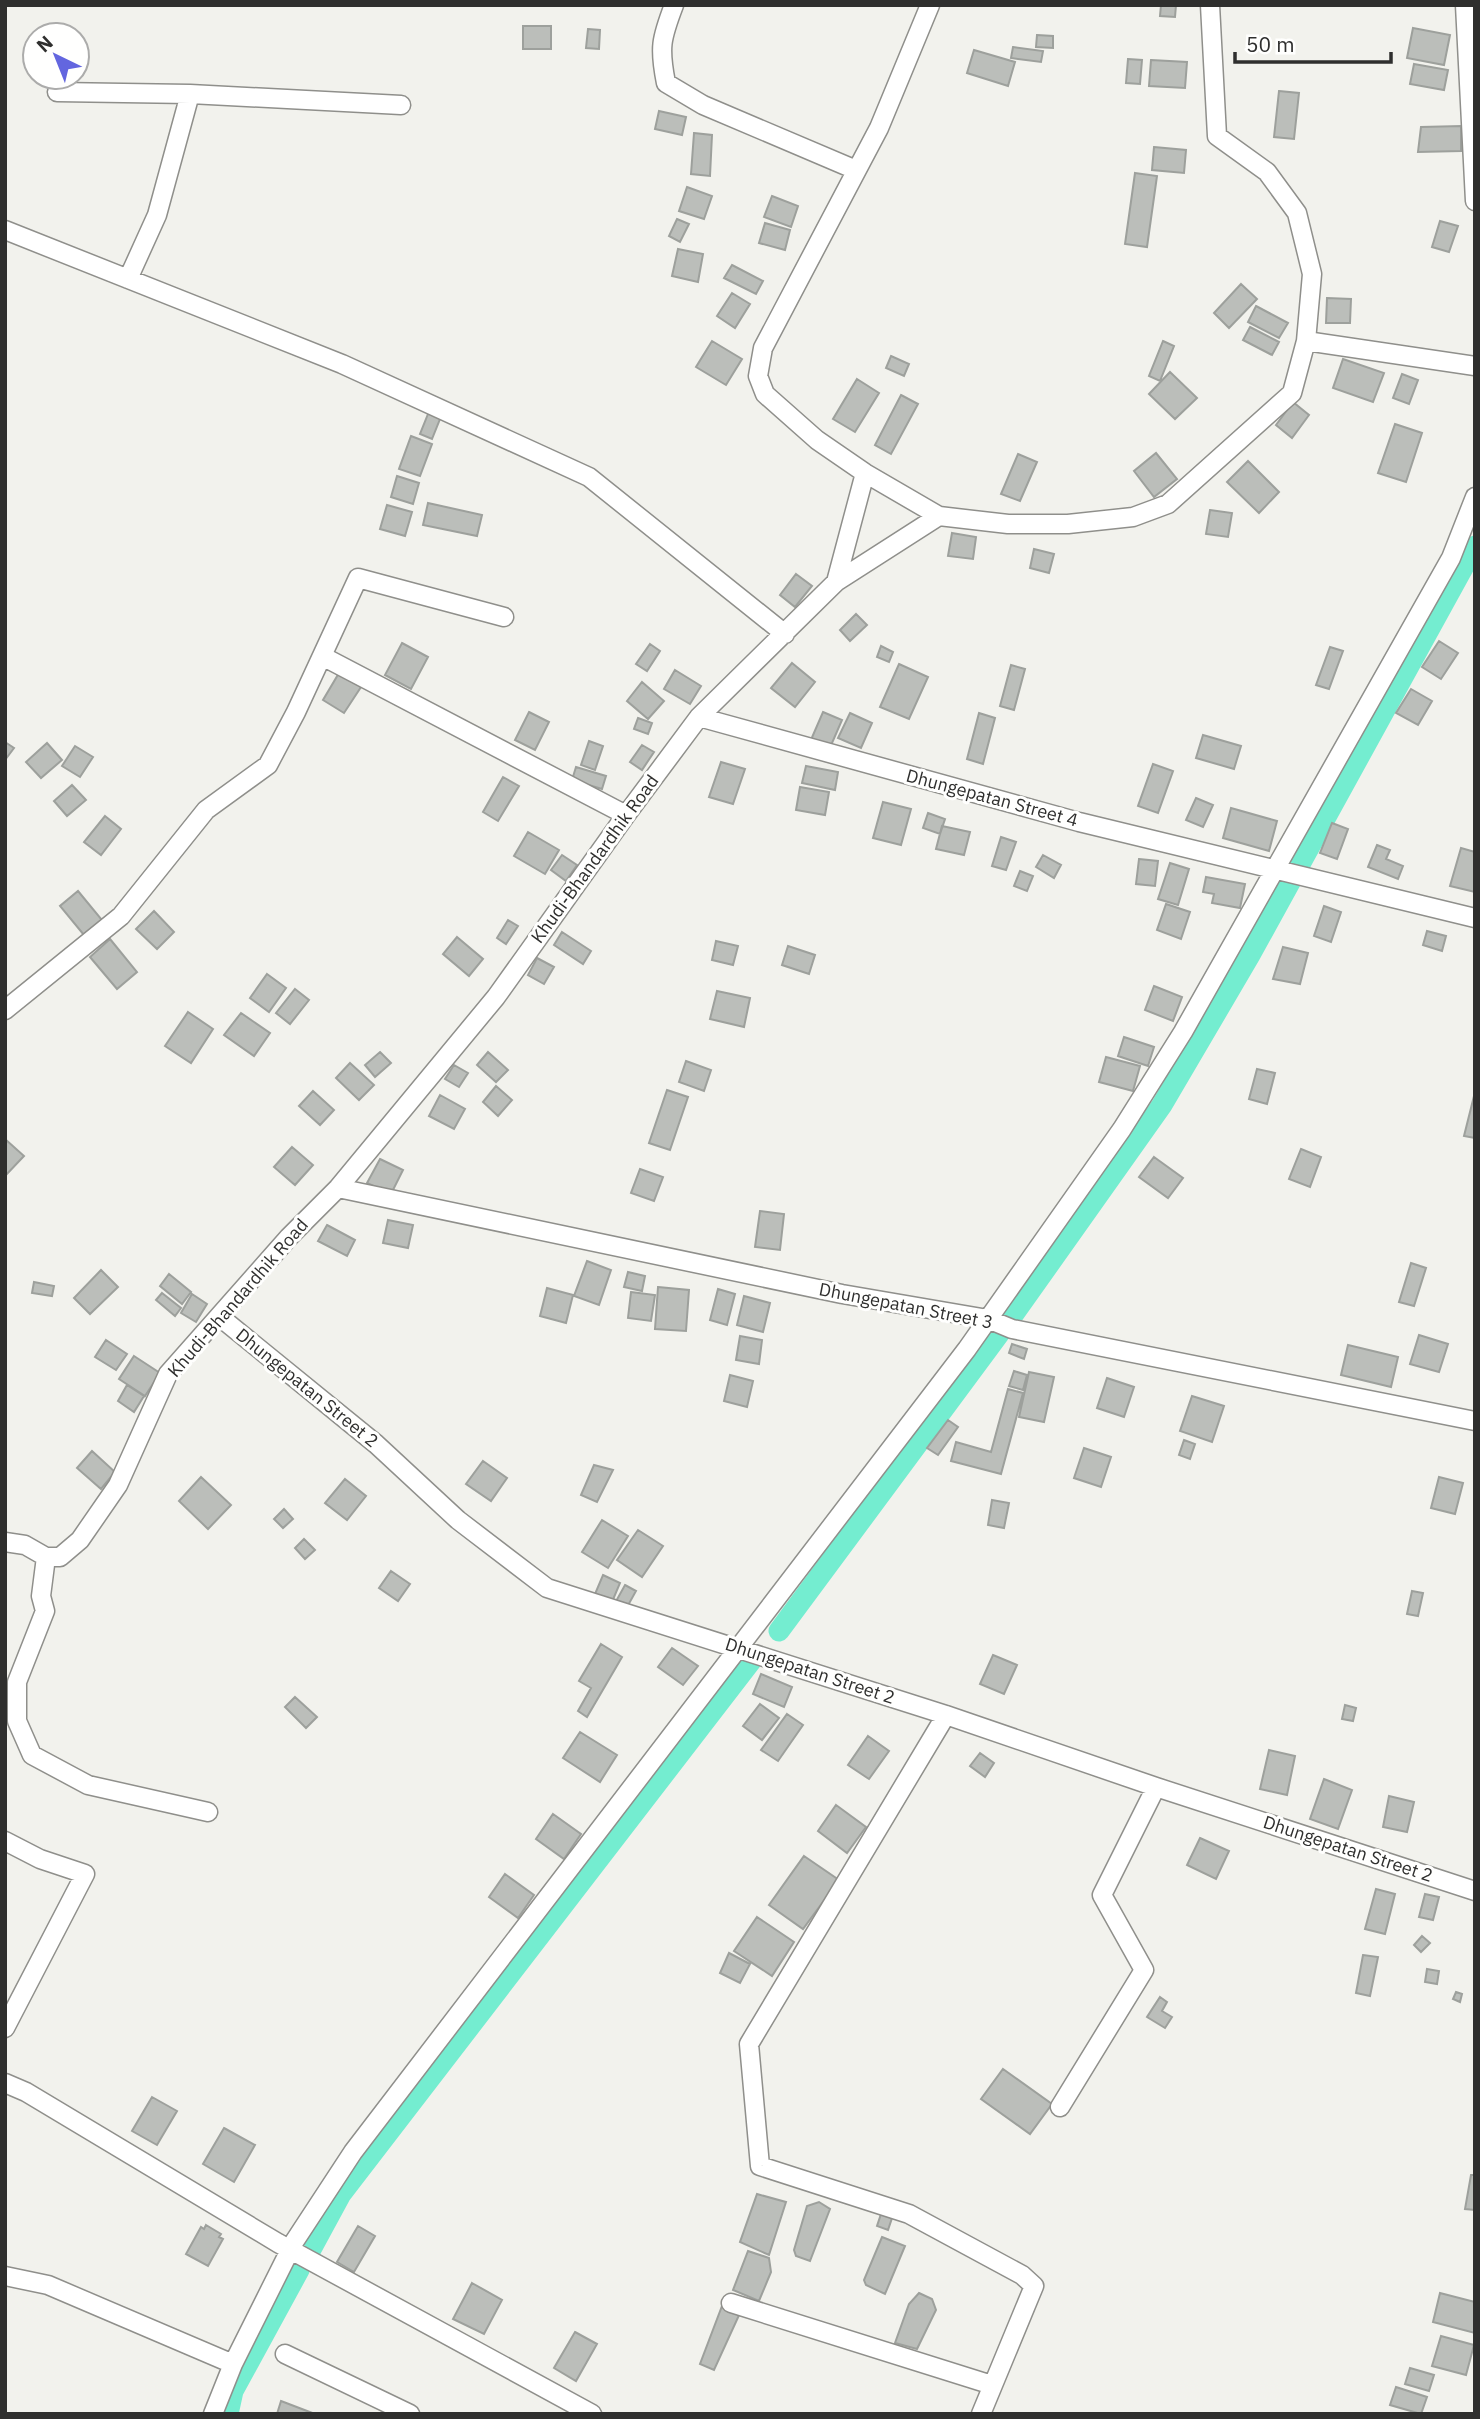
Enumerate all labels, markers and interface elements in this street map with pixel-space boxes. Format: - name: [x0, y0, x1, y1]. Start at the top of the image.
- north arrow: [21, 21, 91, 91]
- scale bar: [1235, 21, 1391, 65]
- text: N: [31, 30, 58, 57]
- text: 50 m: [1246, 30, 1295, 58]
- street label: Dhungepatan Street 4: [904, 764, 1081, 832]
- street label: Khudi-Bhandardhik Road: [526, 770, 663, 947]
- street label: Khudi-Bhandardhik Road: [162, 1214, 313, 1382]
- street label: Dhungepatan Street 3: [817, 1277, 995, 1334]
- street label: Dhungepatan Street 2: [231, 1323, 383, 1452]
- street label: Dhungepatan Street 2: [722, 1632, 898, 1709]
- street label: Dhungepatan Street 2: [1260, 1810, 1436, 1887]

